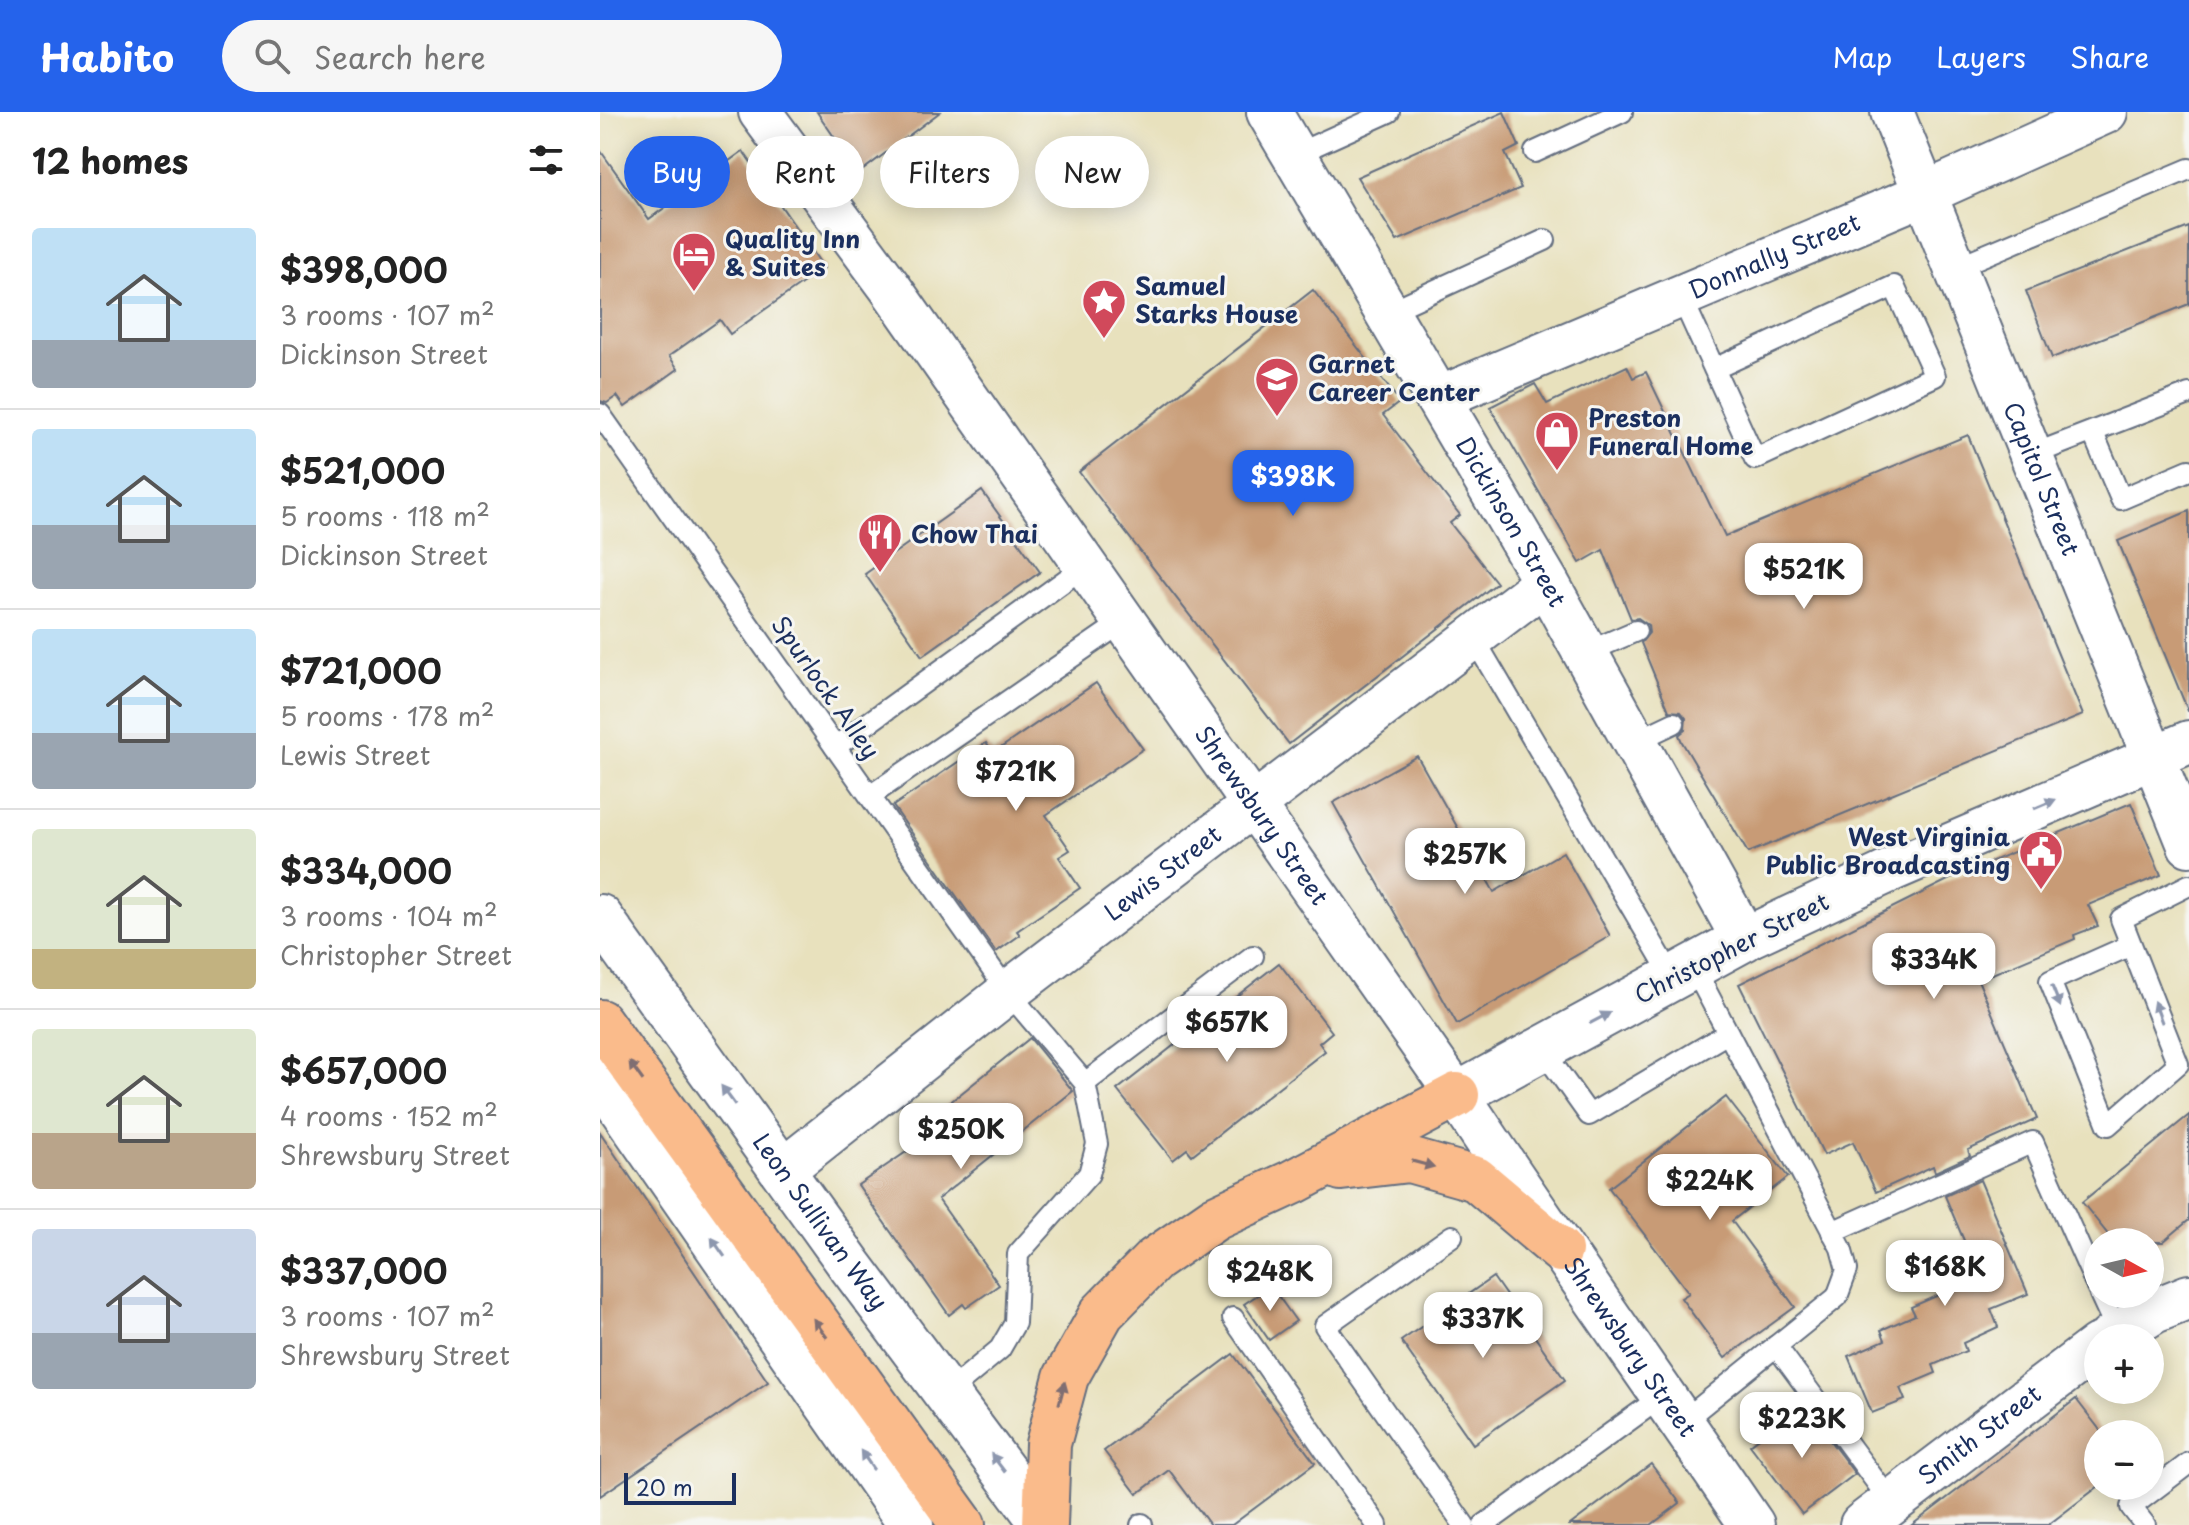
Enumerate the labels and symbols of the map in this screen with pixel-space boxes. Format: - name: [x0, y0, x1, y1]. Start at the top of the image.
- street label: Donnally Street: [1682, 203, 1865, 307]
- place label: Quality Inn & Suites: [725, 220, 860, 284]
- hotel icon: Quality Inn & Suites: [670, 230, 718, 293]
- place label: Samuel Starks House: [1135, 267, 1298, 331]
- place icon: Samuel Starks House: [1080, 277, 1128, 340]
- place label: Garnet Career Center: [1308, 345, 1481, 409]
- school or university icon: Garnet Career Center: [1253, 355, 1301, 418]
- street label: Capitol Street: [1995, 396, 2090, 561]
- place label: Preston Funeral Home: [1588, 399, 1754, 463]
- shop icon: Preston Funeral Home: [1533, 409, 1581, 472]
- street label: Dickinson Street: [1448, 429, 1576, 613]
- pin: $398K: [1237, 450, 1349, 518]
- restaurant icon: Chow Thai: [856, 511, 904, 574]
- place label: Chow Thai: [911, 515, 1038, 551]
- pin: $521K: [1748, 543, 1860, 611]
- street label: Spurlock Alley: [764, 608, 890, 766]
- street label: Shrewsbury Street: [1187, 717, 1338, 912]
- pin: $721K: [960, 745, 1072, 813]
- one-way arrow: [2033, 797, 2057, 810]
- street label: Lewis Street: [1096, 816, 1228, 929]
- place label: West Virginia Public Broadcasting: [1765, 818, 2011, 882]
- pin: $257K: [1409, 828, 1521, 896]
- public building icon: West Virginia Public Broadcasting: [2017, 828, 2065, 891]
- street label: Christopher Street: [1628, 882, 1835, 1012]
- pin: $334K: [1878, 933, 1990, 1001]
- one-way arrow: [2050, 984, 2063, 1008]
- pin: $657K: [1171, 996, 1283, 1064]
- one-way arrow: [2151, 1000, 2164, 1024]
- one-way arrow: [1588, 1011, 1611, 1024]
- one-way arrow: [628, 1061, 644, 1081]
- one-way arrow: [721, 1084, 737, 1105]
- pin: $250K: [905, 1103, 1017, 1171]
- street label: Leon Sullivan Way: [745, 1125, 898, 1317]
- pin: $224K: [1654, 1154, 1766, 1222]
- one-way arrow: [1412, 1158, 1436, 1171]
- north arrow: [2084, 1228, 2164, 1308]
- one-way arrow: [710, 1236, 726, 1258]
- pin: $168K: [1889, 1240, 2001, 1308]
- pin: $248K: [1214, 1245, 1326, 1313]
- street label: Shrewsbury Street: [1556, 1249, 1706, 1444]
- pin: $337K: [1427, 1292, 1539, 1360]
- one-way arrow: [812, 1318, 828, 1338]
- street label: Smith Street: [1909, 1375, 2048, 1493]
- one-way arrow: [1056, 1380, 1068, 1405]
- pin: $223K: [1746, 1392, 1858, 1460]
- one-way arrow: [860, 1450, 875, 1471]
- one-way arrow: [990, 1452, 1006, 1473]
- scale bar: [624, 1469, 736, 1505]

